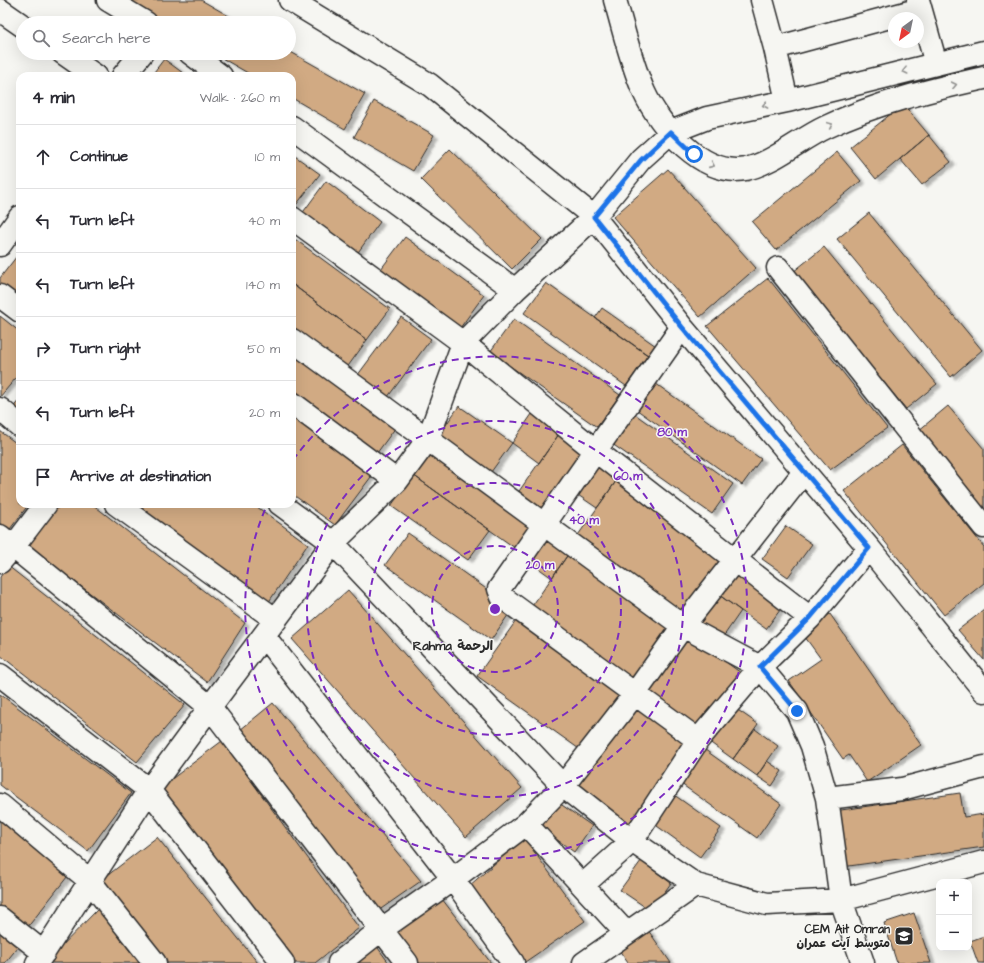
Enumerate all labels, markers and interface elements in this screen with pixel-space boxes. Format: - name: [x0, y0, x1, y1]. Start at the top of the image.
- north arrow: [888, 12, 924, 48]
- search box: [16, 16, 296, 60]
- icon: search: [30, 27, 52, 49]
- text: Search here: [62, 28, 151, 49]
- one-way arrow: [902, 67, 909, 75]
- one-way arrow: [951, 81, 957, 89]
- text: 4 min: [32, 86, 75, 110]
- text: Walk · 260 m: [200, 89, 280, 107]
- one-way arrow: [762, 100, 768, 109]
- one-way arrow: [826, 122, 834, 130]
- route start: [685, 145, 703, 163]
- icon: ahead: [32, 146, 54, 168]
- text: Continue: [70, 146, 128, 167]
- text: 10 m: [255, 148, 280, 166]
- one-way arrow: [708, 160, 715, 168]
- icon: left: [32, 210, 54, 232]
- text: Turn left: [70, 210, 134, 231]
- text: 40 m: [248, 212, 280, 230]
- icon: left: [32, 274, 54, 296]
- text: Turn left: [70, 274, 134, 295]
- text: 140 m: [246, 276, 280, 294]
- icon: right: [32, 338, 54, 360]
- text: Turn right: [70, 338, 141, 359]
- text: 50 m: [247, 340, 280, 358]
- icon: left: [32, 402, 54, 424]
- text: Turn left: [70, 402, 134, 423]
- text: 20 m: [249, 404, 280, 422]
- text: 80 m: [657, 424, 687, 441]
- icon: arrive: [32, 466, 54, 488]
- text: Arrive at destination: [70, 466, 211, 487]
- text: 60 m: [613, 468, 643, 485]
- text: 40 m: [569, 512, 600, 529]
- text: 20 m: [525, 557, 555, 574]
- centre of rings: [488, 602, 502, 616]
- district label: Rahma الرحمة: [413, 637, 493, 655]
- route end: [788, 702, 806, 720]
- map controls: [936, 879, 972, 951]
- button: +: [936, 879, 972, 915]
- button: −: [936, 915, 972, 951]
- place label: CEM Ait Omran متوسط آيت عمران: [796, 921, 890, 952]
- school or university icon: CEM Ait Omran متوسط آيت عمران: [893, 925, 915, 947]

